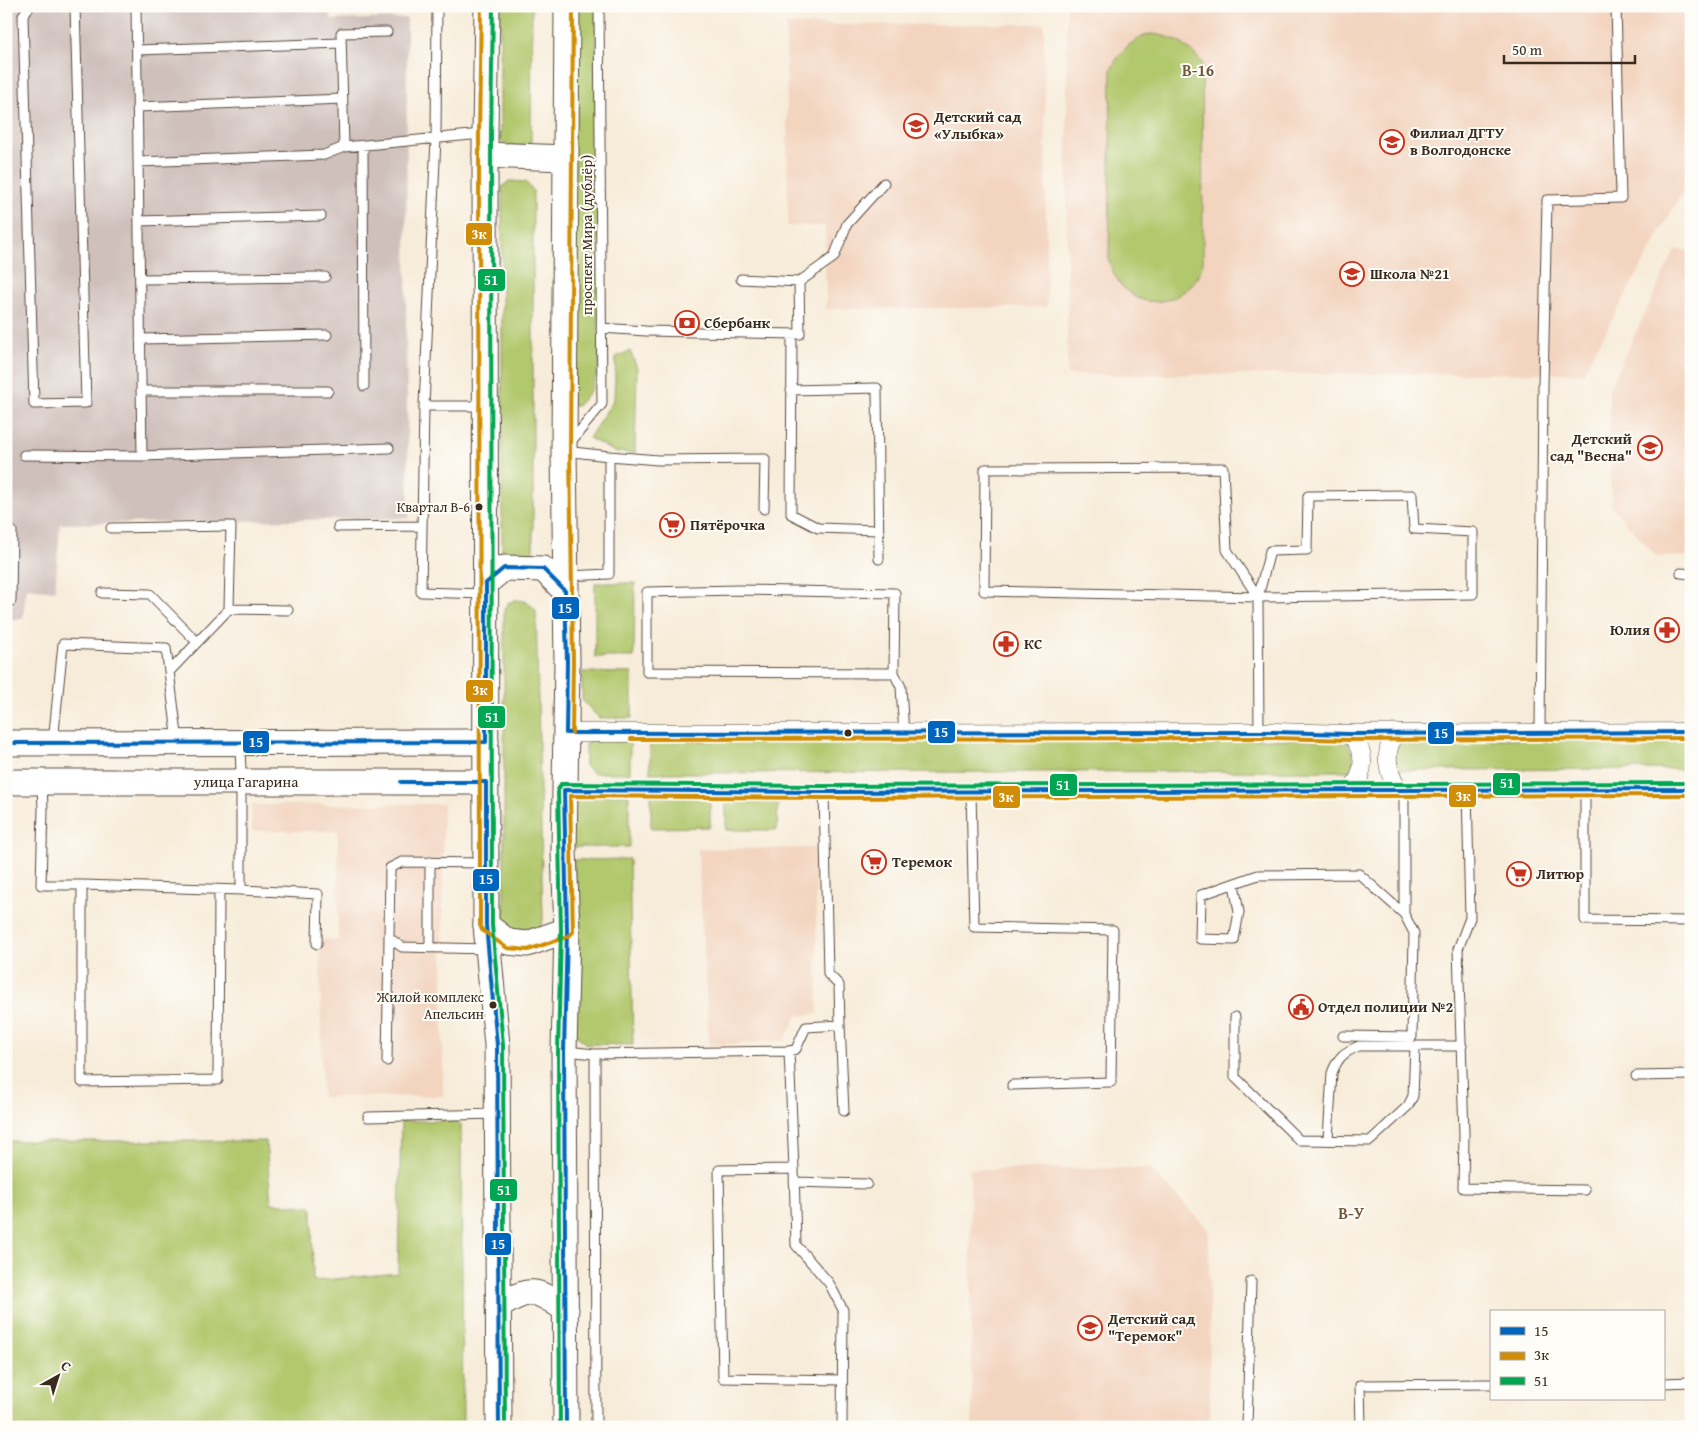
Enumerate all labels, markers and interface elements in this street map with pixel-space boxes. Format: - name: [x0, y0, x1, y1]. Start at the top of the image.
- scale bar: [1504, 32, 1636, 64]
- text: 50 m: [1512, 39, 1543, 60]
- district label: В-16: [1182, 58, 1214, 82]
- place label: Детский сад «Улыбка»: [933, 106, 1021, 144]
- school or university icon: Детский сад «Улыбка»: [903, 113, 929, 139]
- place label: Филиал ДГТУ в Волгодонске: [1410, 122, 1511, 160]
- school or university icon: Филиал ДГТУ в Волгодонске: [1379, 129, 1405, 155]
- street label: проспект Мира (дублёр): [576, 155, 597, 315]
- line badge: 3к: [465, 222, 493, 246]
- text: 3к: [471, 224, 488, 244]
- school or university icon: Школа №21: [1339, 261, 1365, 287]
- place label: Школа №21: [1370, 263, 1450, 284]
- line badge: 51: [477, 268, 506, 292]
- text: 51: [484, 270, 498, 290]
- bank icon: Сбербанк: [674, 310, 700, 336]
- place label: Сбербанк: [704, 312, 771, 333]
- place label: Детский сад "Весна": [1550, 428, 1633, 466]
- school or university icon: Детский сад "Весна": [1637, 435, 1663, 461]
- place label: Квартал В-6: [397, 497, 470, 517]
- marker: Квартал В-6: [474, 502, 484, 512]
- supermarket icon: Пятёрочка: [659, 512, 685, 538]
- place label: Пятёрочка: [690, 514, 766, 535]
- line badge: 15: [551, 596, 580, 620]
- text: 15: [558, 598, 572, 618]
- pharmacy icon: Юлия: [1654, 617, 1680, 643]
- place label: Юлия: [1610, 619, 1650, 640]
- pharmacy icon: КС: [993, 631, 1019, 657]
- place label: КС: [1024, 633, 1043, 654]
- line badge: 3к: [465, 679, 494, 703]
- text: 3к: [472, 680, 489, 700]
- line badge: 51: [477, 705, 506, 729]
- text: 51: [485, 707, 499, 727]
- line badge: 15: [927, 720, 956, 744]
- line badge: 15: [1427, 721, 1455, 745]
- text: 15: [934, 722, 948, 742]
- text: 15: [1434, 723, 1448, 743]
- unlabelled marker: [843, 728, 853, 738]
- line badge: 15: [242, 730, 270, 754]
- text: 15: [249, 732, 263, 752]
- street label: улица Гагарина: [193, 771, 299, 792]
- line badge: 51: [1492, 772, 1521, 796]
- line badge: 51: [1049, 773, 1078, 797]
- text: 51: [1500, 773, 1514, 793]
- text: 51: [1056, 775, 1070, 795]
- line badge: 3к: [1448, 784, 1477, 808]
- line badge: 3к: [992, 785, 1021, 809]
- text: 3к: [1455, 786, 1472, 806]
- text: 3к: [998, 787, 1015, 807]
- supermarket icon: Теремок: [861, 849, 887, 875]
- place label: Теремок: [892, 851, 952, 872]
- supermarket icon: Литюр: [1506, 861, 1532, 887]
- place label: Литюр: [1536, 863, 1584, 884]
- line badge: 15: [472, 868, 500, 892]
- text: 15: [479, 869, 493, 889]
- place label: Жилой комплекс Апельсин: [376, 987, 484, 1024]
- public building icon: Отдел полиции №2: [1288, 994, 1314, 1020]
- place label: Отдел полиции №2: [1318, 996, 1453, 1017]
- marker: Жилой комплекс Апельсин: [488, 1000, 498, 1010]
- line badge: 51: [489, 1178, 518, 1202]
- text: 51: [497, 1180, 511, 1200]
- district label: В-У: [1338, 1201, 1364, 1225]
- line badge: 15: [484, 1232, 512, 1256]
- text: 15: [491, 1234, 505, 1254]
- place label: Детский сад "Теремок": [1107, 1308, 1195, 1346]
- legend: [1490, 1310, 1664, 1400]
- school or university icon: Детский сад "Теремок": [1077, 1315, 1103, 1341]
- text: 15: [1534, 1320, 1548, 1341]
- text: 3к: [1534, 1344, 1549, 1365]
- north arrow: [32, 1350, 82, 1400]
- text: С: [57, 1356, 76, 1376]
- text: 51: [1534, 1370, 1548, 1391]

